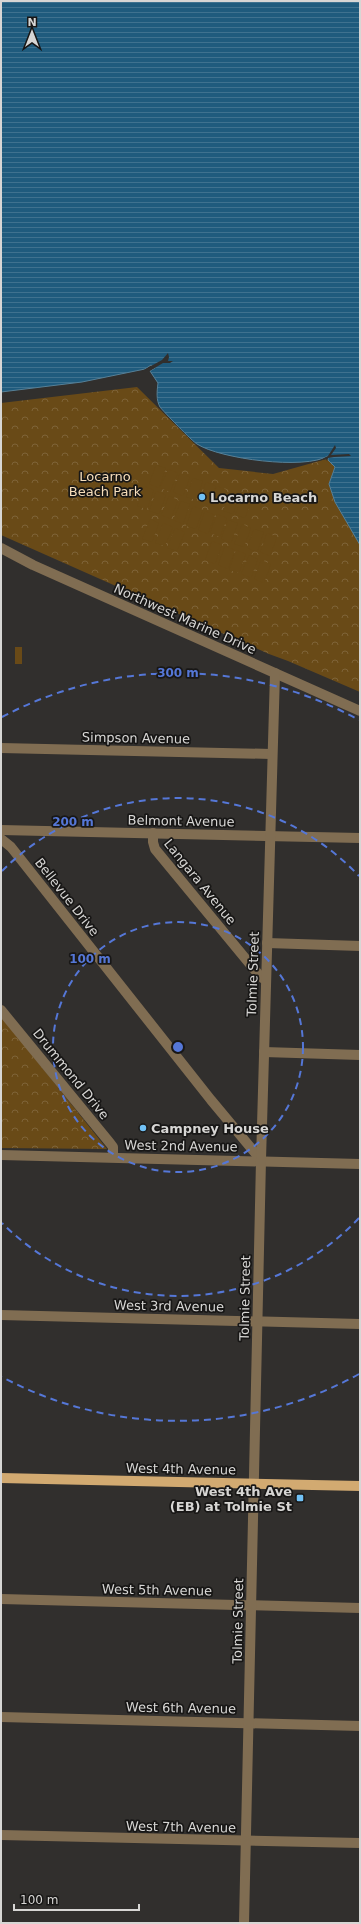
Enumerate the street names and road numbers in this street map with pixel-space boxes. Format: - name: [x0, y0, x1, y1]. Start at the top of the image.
- street label: Northwest Marine Drive: [112, 581, 258, 657]
- street label: Simpson Avenue: [82, 730, 190, 746]
- street label: Belmont Avenue: [127, 813, 235, 829]
- street label: Langara Avenue: [161, 836, 239, 928]
- street label: Bellevue Drive: [32, 855, 102, 939]
- street label: Tolmie Street: [244, 931, 262, 1018]
- street label: Drummond Drive: [30, 1026, 112, 1122]
- street label: West 2nd Avenue: [124, 1138, 238, 1154]
- street label: Tolmie Street: [237, 1255, 253, 1342]
- street label: West 3rd Avenue: [114, 1298, 224, 1314]
- street label: West 4th Avenue: [126, 1461, 236, 1477]
- street label: Tolmie Street: [230, 1578, 246, 1665]
- street label: West 5th Avenue: [102, 1582, 212, 1598]
- street label: West 6th Avenue: [126, 1700, 236, 1716]
- street label: West 7th Avenue: [126, 1819, 236, 1835]

